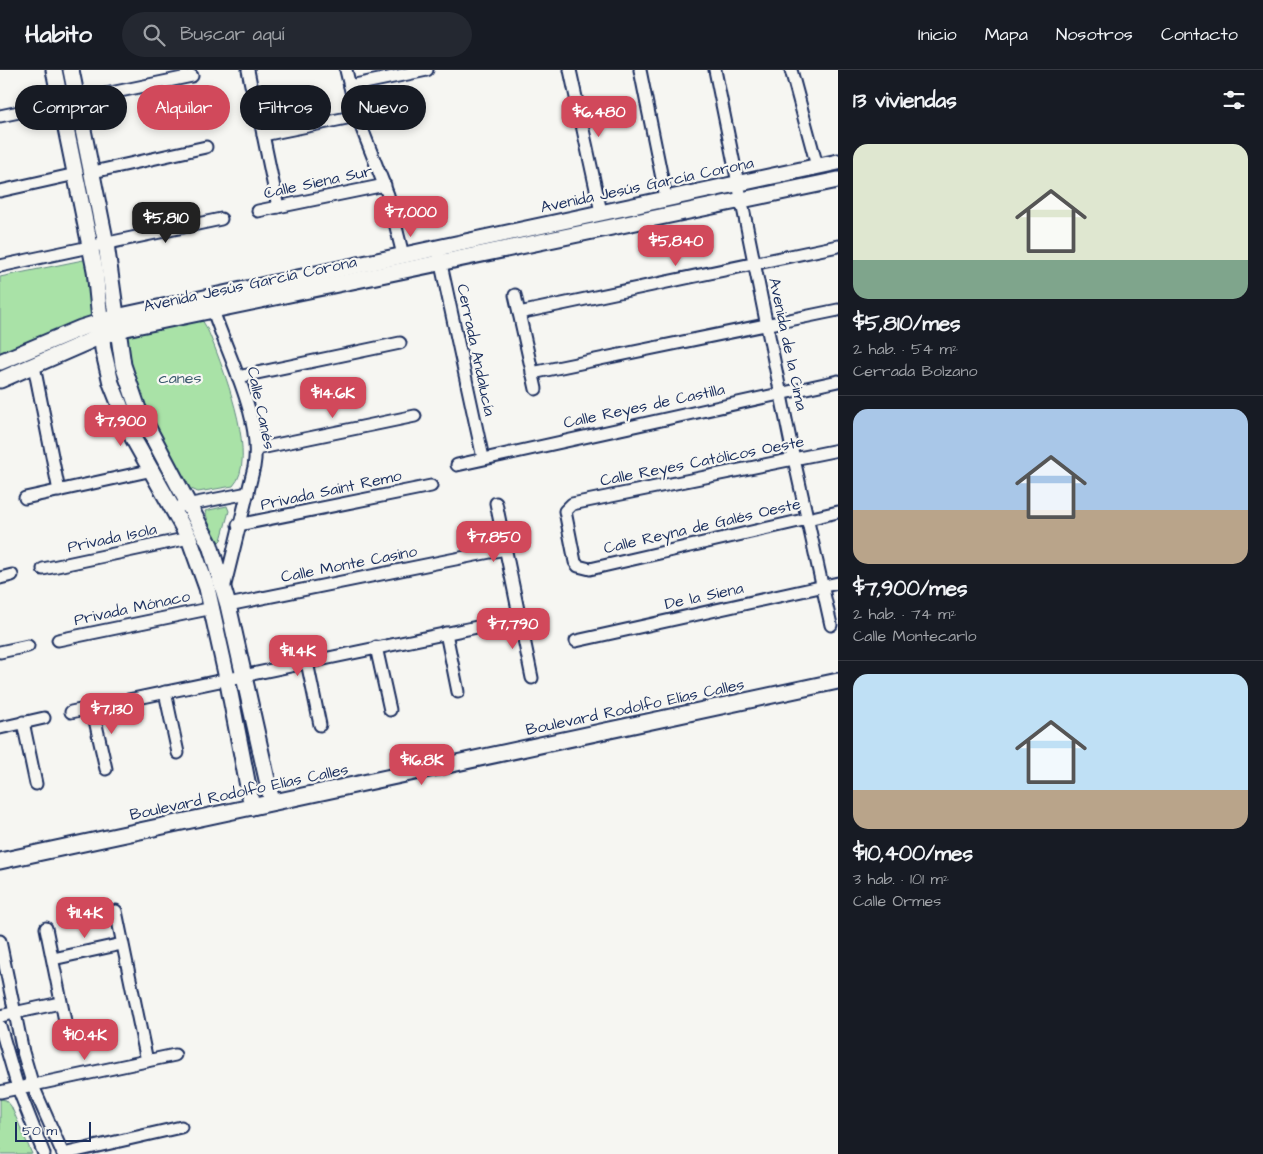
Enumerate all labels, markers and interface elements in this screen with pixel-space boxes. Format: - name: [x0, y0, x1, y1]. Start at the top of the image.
- search box: [122, 12, 472, 57]
- text: Habito: [25, 18, 92, 52]
- icon: search: [140, 21, 168, 49]
- text: Buscar aquí: [180, 21, 285, 48]
- text: Inicio: [918, 22, 957, 47]
- text: Mapa: [985, 22, 1028, 47]
- text: Nosotros: [1056, 22, 1133, 47]
- text: Contacto: [1161, 22, 1238, 47]
- chip: Comprar: [15, 85, 127, 130]
- chip: Alquilar: [137, 85, 230, 130]
- chip: Filtros: [240, 85, 331, 130]
- chip: Nuevo: [341, 85, 426, 130]
- text: 13 viviendas: [853, 86, 957, 115]
- icon: filters: [1220, 86, 1248, 114]
- pin: $6,480: [558, 96, 640, 138]
- text: $6,480: [572, 101, 626, 123]
- street label: Avenida Jesús García Corona: [538, 152, 756, 218]
- street label: Calle Siena Sur: [262, 160, 375, 204]
- icon: home: [1006, 176, 1096, 266]
- pin: $7,000: [370, 196, 452, 238]
- text: $7,000: [385, 201, 437, 223]
- pin: $5,810: [125, 202, 207, 244]
- text: $5,810: [143, 207, 189, 229]
- pin: $5,840: [635, 224, 717, 267]
- text: $5,840: [649, 230, 703, 252]
- street label: Avenida Jesús García Corona: [141, 251, 359, 317]
- street label: Avenida de la Cima: [763, 276, 813, 412]
- street label: Cerrada Andalucía: [451, 282, 501, 418]
- text: $5,810/mes: [853, 309, 961, 338]
- text: 2 hab. · 54 m²: [853, 338, 958, 360]
- text: Cerrada Bolzano: [853, 360, 977, 382]
- street label: Calle Canés: [242, 365, 280, 451]
- park label: canes: [159, 367, 201, 389]
- pin: $14.6K: [292, 376, 374, 419]
- street label: Calle Reyes de Castilla: [561, 378, 727, 435]
- text: $14.6K: [311, 382, 355, 404]
- pin: $7,900: [80, 404, 162, 447]
- text: $7,900: [96, 410, 146, 432]
- street label: Calle Reyes Católicos Oeste: [598, 430, 806, 493]
- icon: home: [1006, 442, 1096, 532]
- street label: Privada Saint Remo: [258, 464, 404, 516]
- street label: Calle Reyna de Galés Oeste: [601, 493, 803, 560]
- street label: Privada Isola: [65, 518, 159, 558]
- pin: $7,850: [453, 520, 535, 563]
- text: $7,850: [467, 526, 521, 548]
- street label: Calle Monte Casino: [279, 540, 419, 588]
- text: $7,900/mes: [853, 574, 968, 603]
- street label: De la Siena: [663, 577, 745, 615]
- street label: Privada Mónaco: [72, 585, 192, 631]
- text: 2 hab. · 74 m²: [853, 603, 957, 625]
- pin: $7,790: [472, 608, 554, 650]
- text: $7,790: [488, 613, 538, 635]
- text: Calle Montecarlo: [853, 625, 977, 647]
- pin: $11.4K: [257, 634, 339, 677]
- text: $11.4K: [280, 640, 316, 662]
- street label: Boulevard Rodolfo Elías Calles: [524, 673, 746, 741]
- pin: $7,130: [71, 692, 153, 735]
- text: $7,130: [91, 698, 133, 720]
- icon: home: [1006, 707, 1096, 797]
- pin: $16.8K: [381, 744, 463, 786]
- text: $16.8K: [400, 749, 444, 771]
- street label: Boulevard Rodolfo Elías Calles: [128, 758, 350, 826]
- text: $10,400/mes: [853, 839, 973, 868]
- text: 3 hab. · 101 m²: [853, 868, 949, 890]
- text: Calle Ormes: [853, 890, 941, 912]
- pin: $11.4K: [44, 896, 126, 939]
- text: $11.4K: [67, 902, 103, 924]
- pin: $10.4K: [44, 1018, 126, 1061]
- text: $10.4K: [63, 1024, 107, 1046]
- scale bar: [15, 1119, 91, 1142]
- text: 50 m: [22, 1121, 57, 1141]

